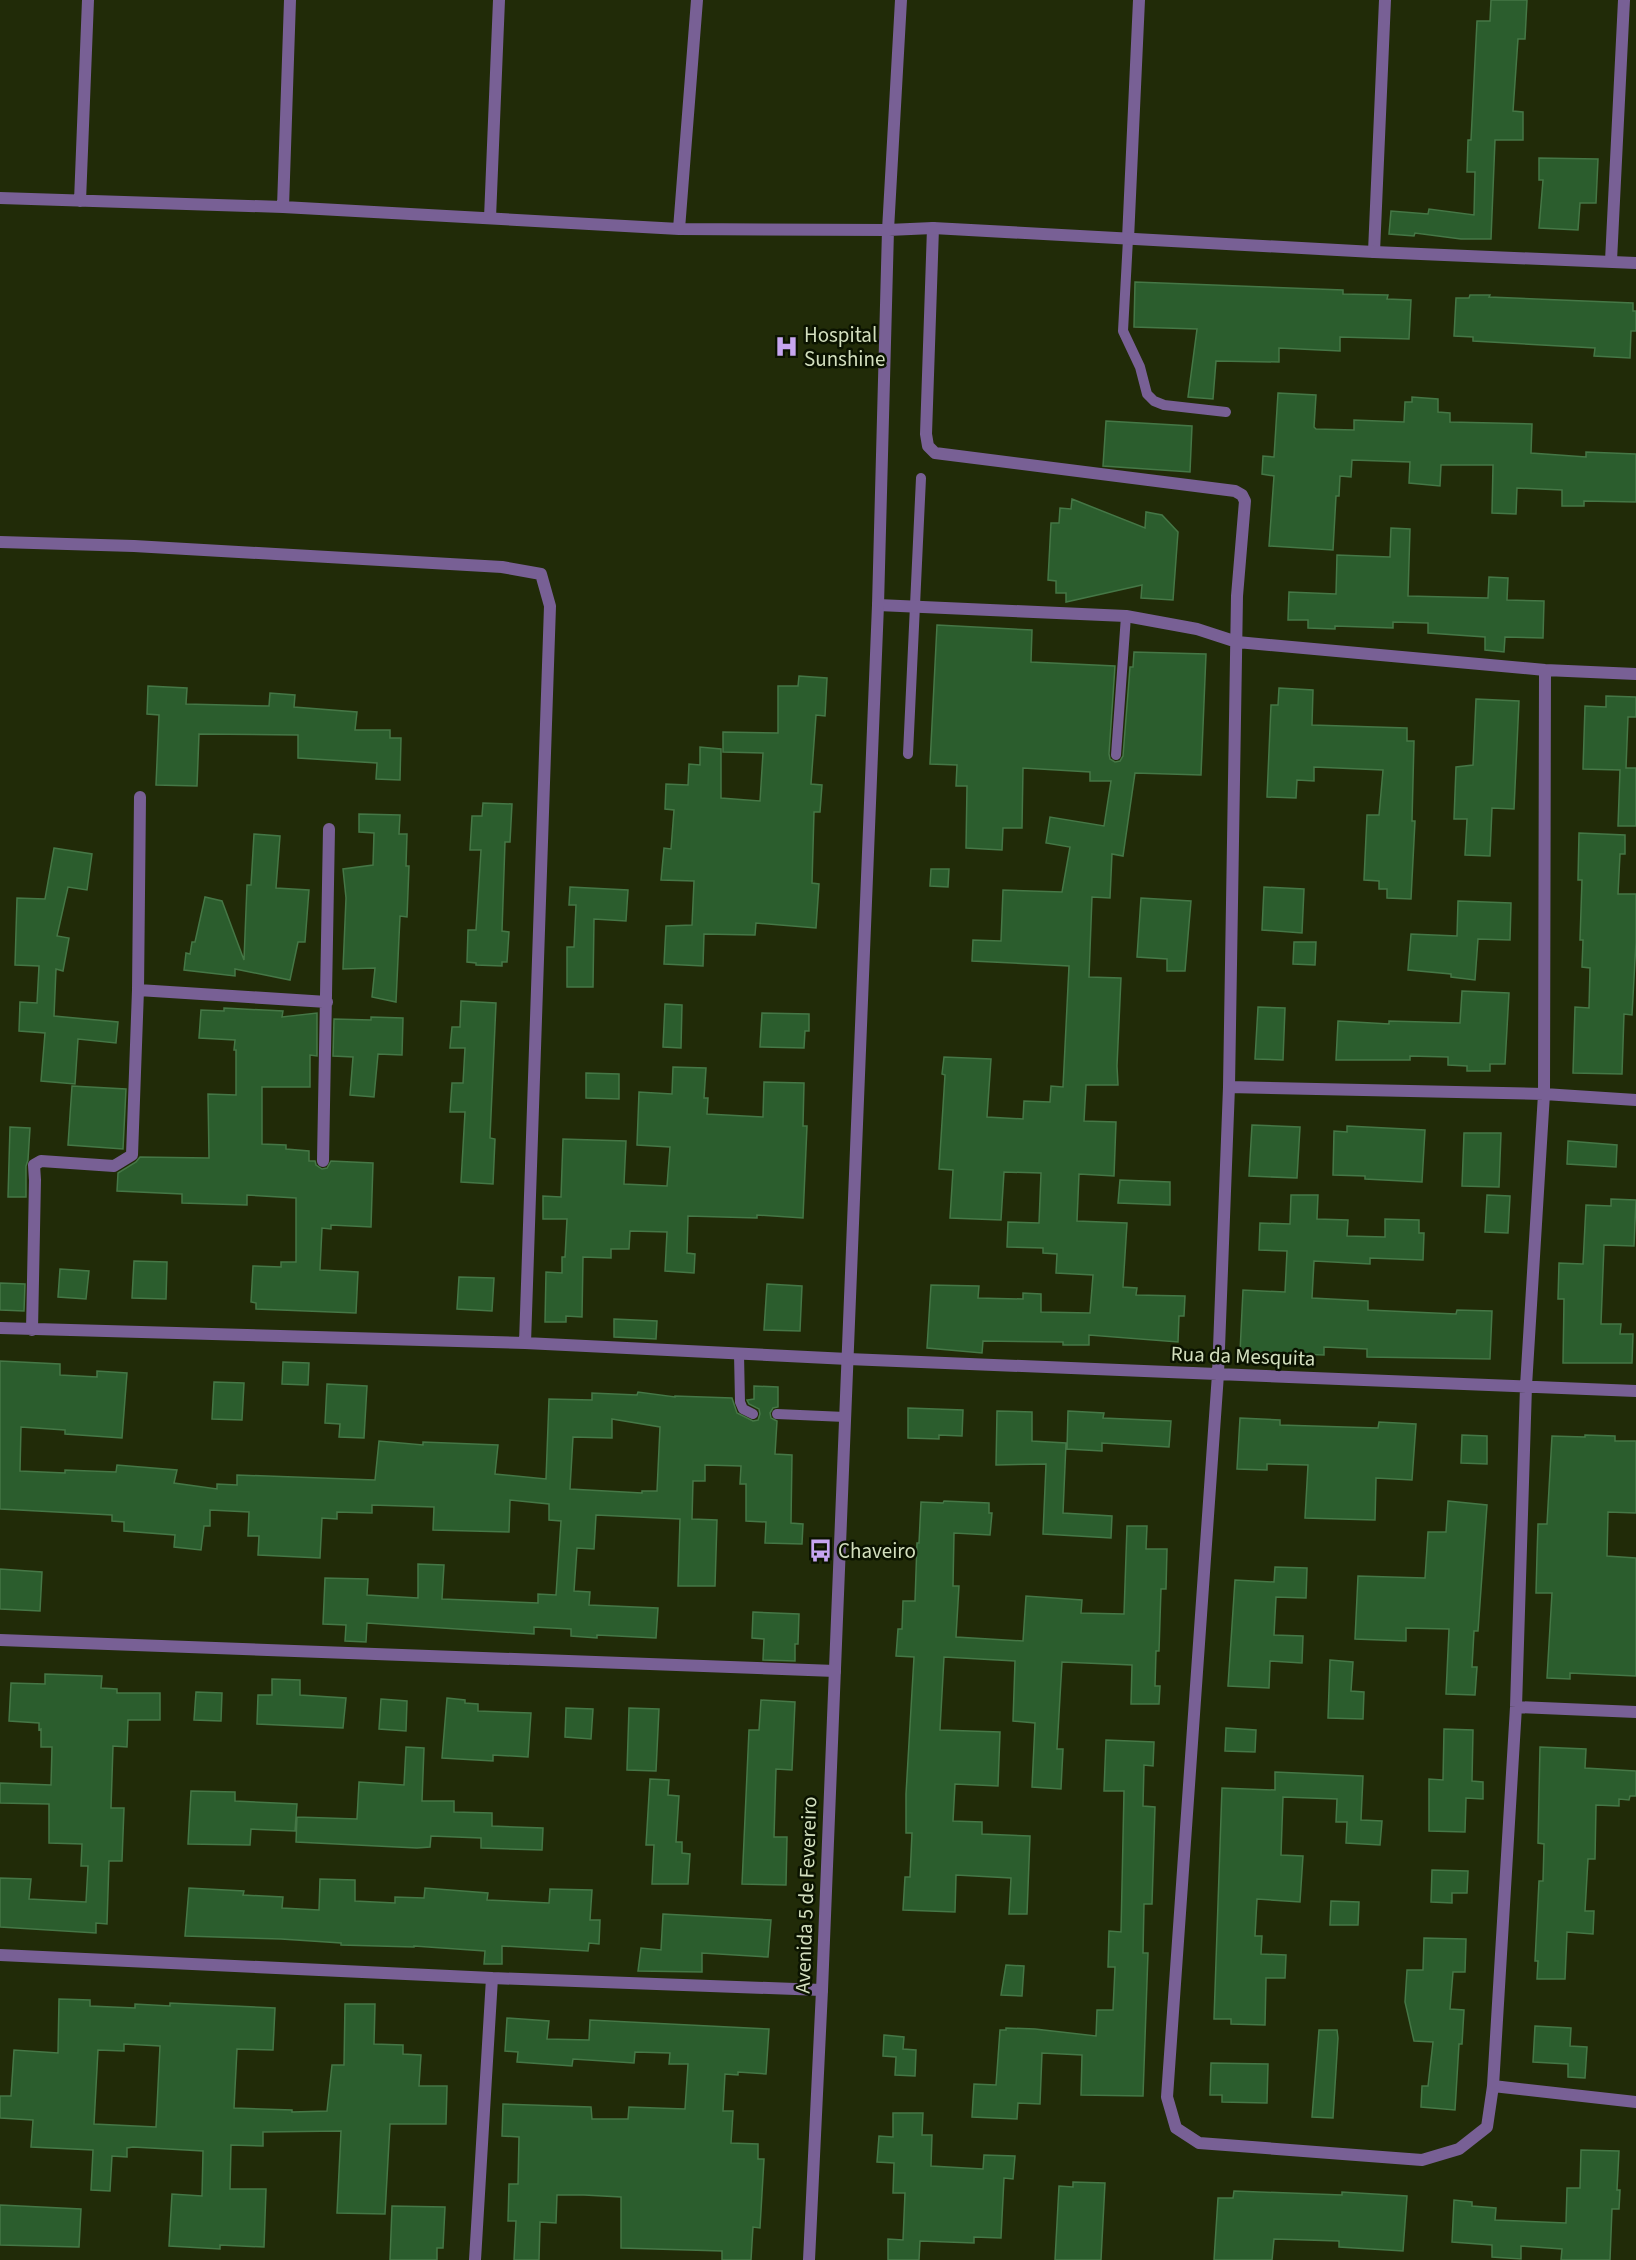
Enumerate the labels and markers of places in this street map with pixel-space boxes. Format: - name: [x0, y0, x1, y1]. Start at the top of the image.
- place label: Hospital Sunshine: [804, 320, 885, 374]
- hospital icon: Hospital Sunshine: [773, 334, 799, 360]
- place label: Chaveiro: [838, 1536, 916, 1566]
- bus stop icon: Chaveiro: [807, 1538, 833, 1564]

